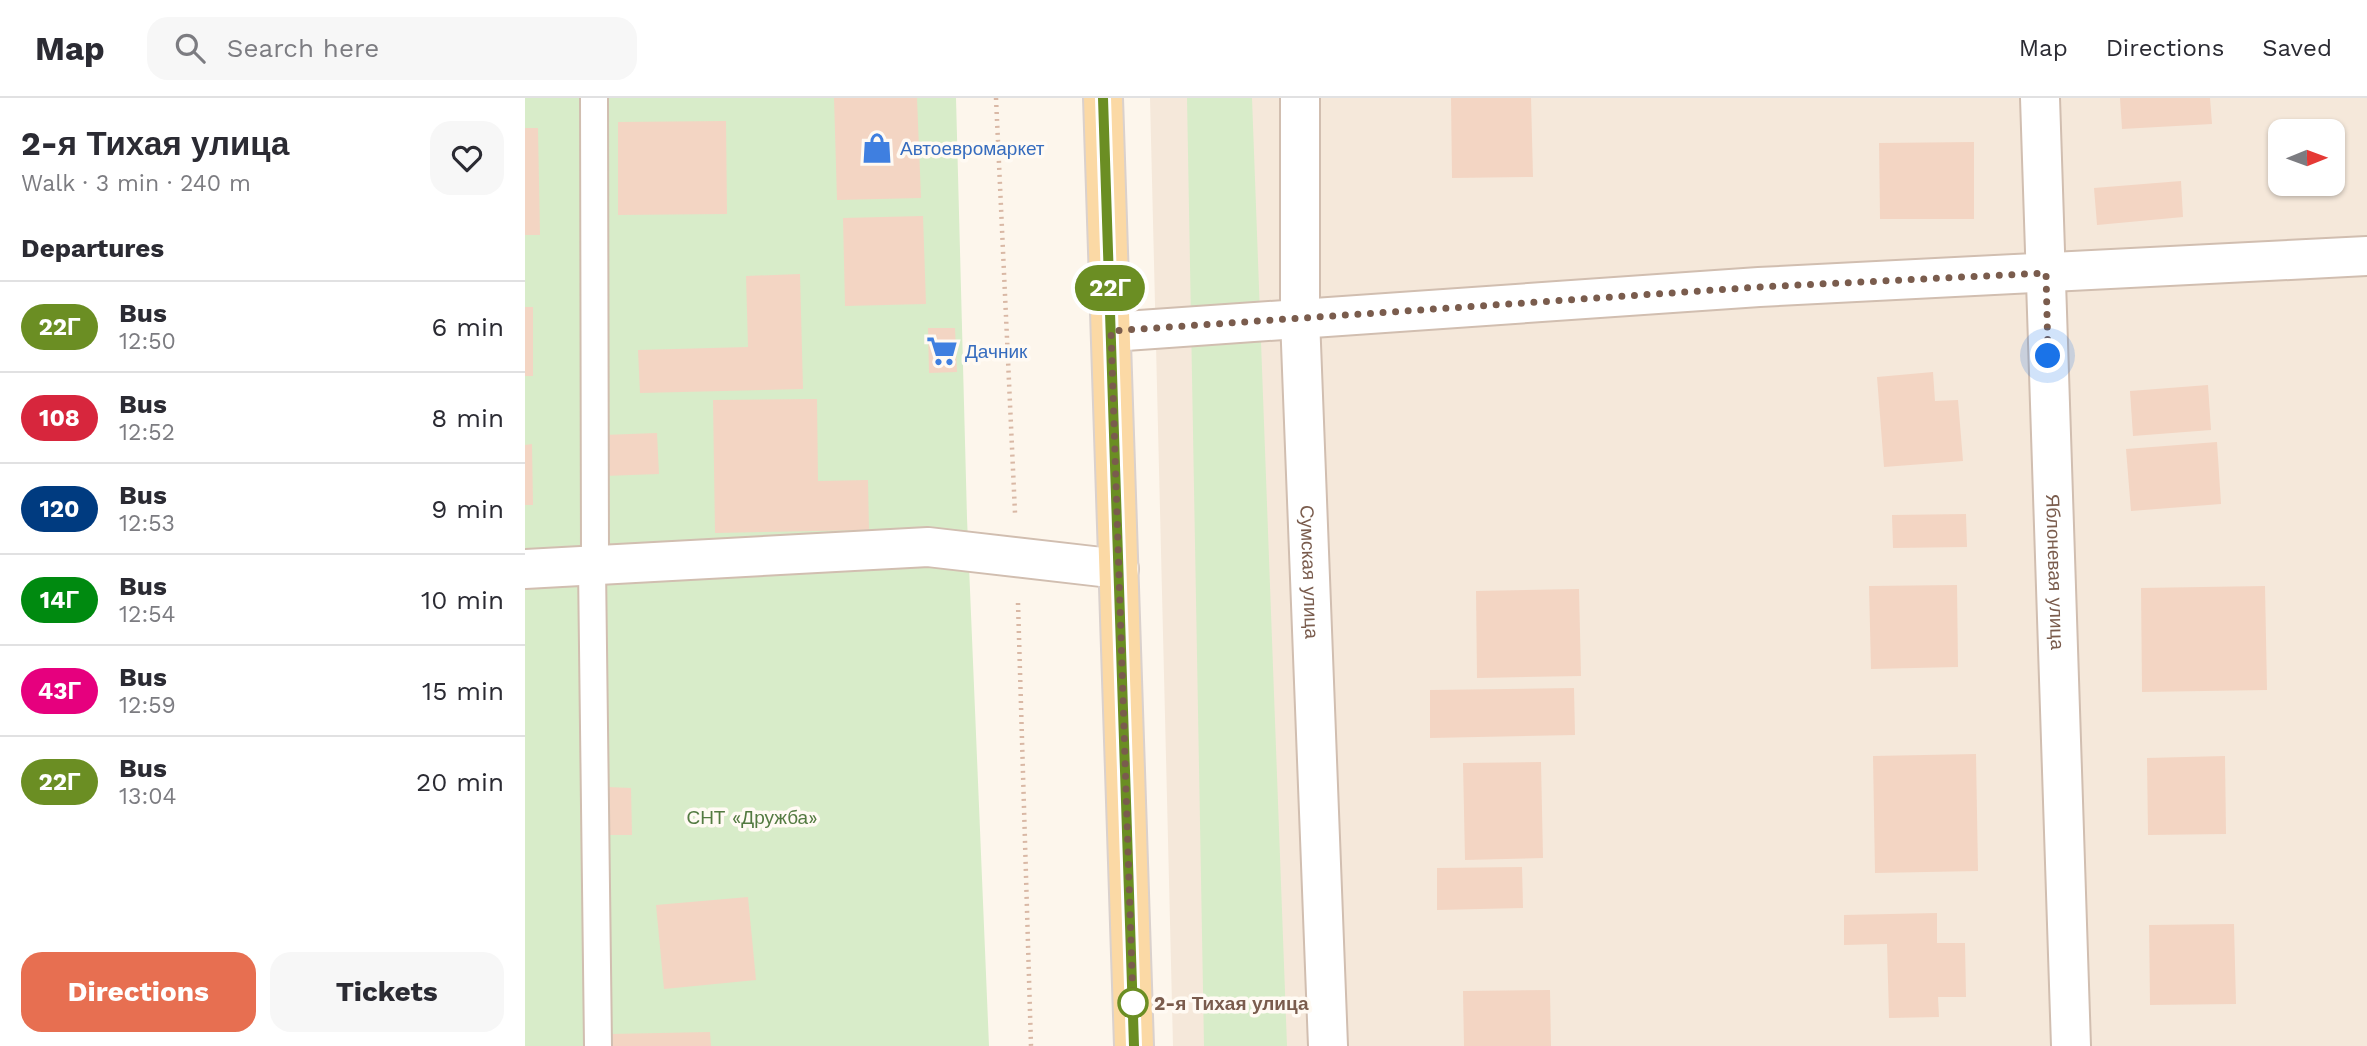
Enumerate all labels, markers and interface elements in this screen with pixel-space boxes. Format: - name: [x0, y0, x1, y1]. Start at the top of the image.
- search box: [147, 17, 637, 80]
- text: Map: [35, 29, 105, 68]
- icon: search: [171, 29, 209, 67]
- text: Search here: [227, 33, 379, 63]
- text: Map: [2019, 34, 2068, 62]
- text: Directions: [2106, 34, 2224, 62]
- text: Saved: [2262, 34, 2332, 62]
- north arrow: [2268, 119, 2345, 196]
- map controls: [2268, 119, 2345, 196]
- button: heart: [430, 121, 504, 195]
- text: 2-я Тихая улица: [21, 124, 289, 163]
- shop icon: Автоевромаркет: [860, 131, 894, 165]
- place label: Автоевромаркет: [900, 137, 1045, 160]
- text: Walk · 3 min · 240 m: [21, 170, 251, 197]
- text: Departures: [21, 233, 164, 263]
- line badge: 22Г: [1070, 265, 1150, 311]
- text: 22Г: [1089, 274, 1131, 302]
- text: Bus: [119, 298, 167, 328]
- text: 6 min: [432, 312, 504, 342]
- text: 22Г: [38, 313, 81, 341]
- text: 12:50: [119, 328, 176, 355]
- supermarket icon: Дачник: [925, 334, 959, 368]
- your location: [2030, 338, 2065, 373]
- place label: Дачник: [965, 340, 1028, 363]
- text: Bus: [119, 389, 167, 419]
- text: 8 min: [431, 403, 504, 433]
- text: 108: [39, 404, 80, 432]
- text: 12:52: [119, 419, 175, 446]
- text: Bus: [119, 480, 167, 510]
- street label: Яблоневая улица: [2041, 493, 2069, 651]
- text: 9 min: [431, 494, 504, 524]
- text: 120: [39, 495, 80, 523]
- street label: Сумская улица: [1295, 504, 1323, 640]
- text: 12:53: [119, 510, 175, 537]
- text: Bus: [119, 571, 167, 601]
- text: 10 min: [421, 585, 504, 615]
- text: 14Г: [40, 586, 79, 614]
- text: 12:54: [119, 601, 176, 628]
- text: Bus: [119, 662, 167, 692]
- text: 15 min: [422, 676, 504, 706]
- text: 43Г: [38, 677, 81, 705]
- text: 12:59: [119, 692, 176, 719]
- text: Bus: [119, 753, 167, 783]
- text: 20 min: [416, 767, 504, 797]
- text: 22Г: [38, 768, 81, 796]
- text: 13:04: [119, 783, 177, 810]
- park label: СНТ «Дружба»: [686, 806, 818, 829]
- button: Directions: [21, 952, 256, 1032]
- button: Tickets: [270, 952, 504, 1032]
- marker: 2-я Тихая улица: [1118, 988, 1148, 1018]
- place label: 2-я Тихая улица: [1154, 992, 1309, 1015]

